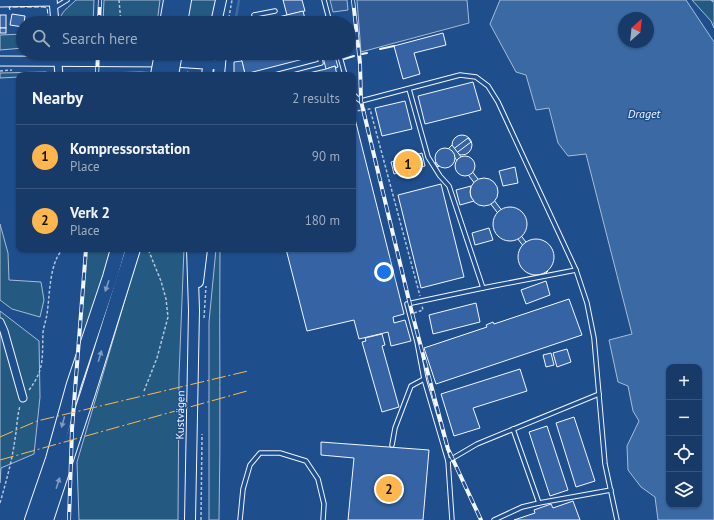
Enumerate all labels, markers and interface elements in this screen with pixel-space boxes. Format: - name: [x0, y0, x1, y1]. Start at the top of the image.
- north arrow: [618, 12, 654, 48]
- search box: [16, 16, 356, 60]
- icon: search: [30, 27, 52, 49]
- text: Search here: [62, 29, 138, 48]
- text: Nearby: [32, 87, 83, 109]
- text: 2 results: [292, 90, 340, 107]
- water label: Draget: [628, 106, 662, 121]
- text: Kompressorstation: [70, 139, 190, 158]
- text: 1: [41, 148, 49, 165]
- text: 90 m: [312, 148, 340, 165]
- pin: 1: [395, 149, 421, 179]
- text: Place: [70, 158, 100, 175]
- text: Verk 2: [70, 203, 110, 222]
- text: 2: [41, 212, 49, 229]
- text: 180 m: [305, 212, 340, 229]
- text: Place: [70, 222, 100, 239]
- your location: [374, 262, 394, 282]
- one-way arrow: [104, 281, 110, 293]
- one-way arrow: [97, 349, 103, 361]
- map controls: [666, 364, 702, 508]
- button: +: [666, 364, 702, 400]
- street label: Kustvägen: [173, 390, 187, 440]
- button: −: [666, 400, 702, 436]
- one-way arrow: [60, 416, 66, 428]
- button: locate: [666, 436, 702, 472]
- button: layers: [666, 472, 702, 508]
- pin: 2: [376, 474, 402, 504]
- one-way arrow: [56, 477, 62, 489]

